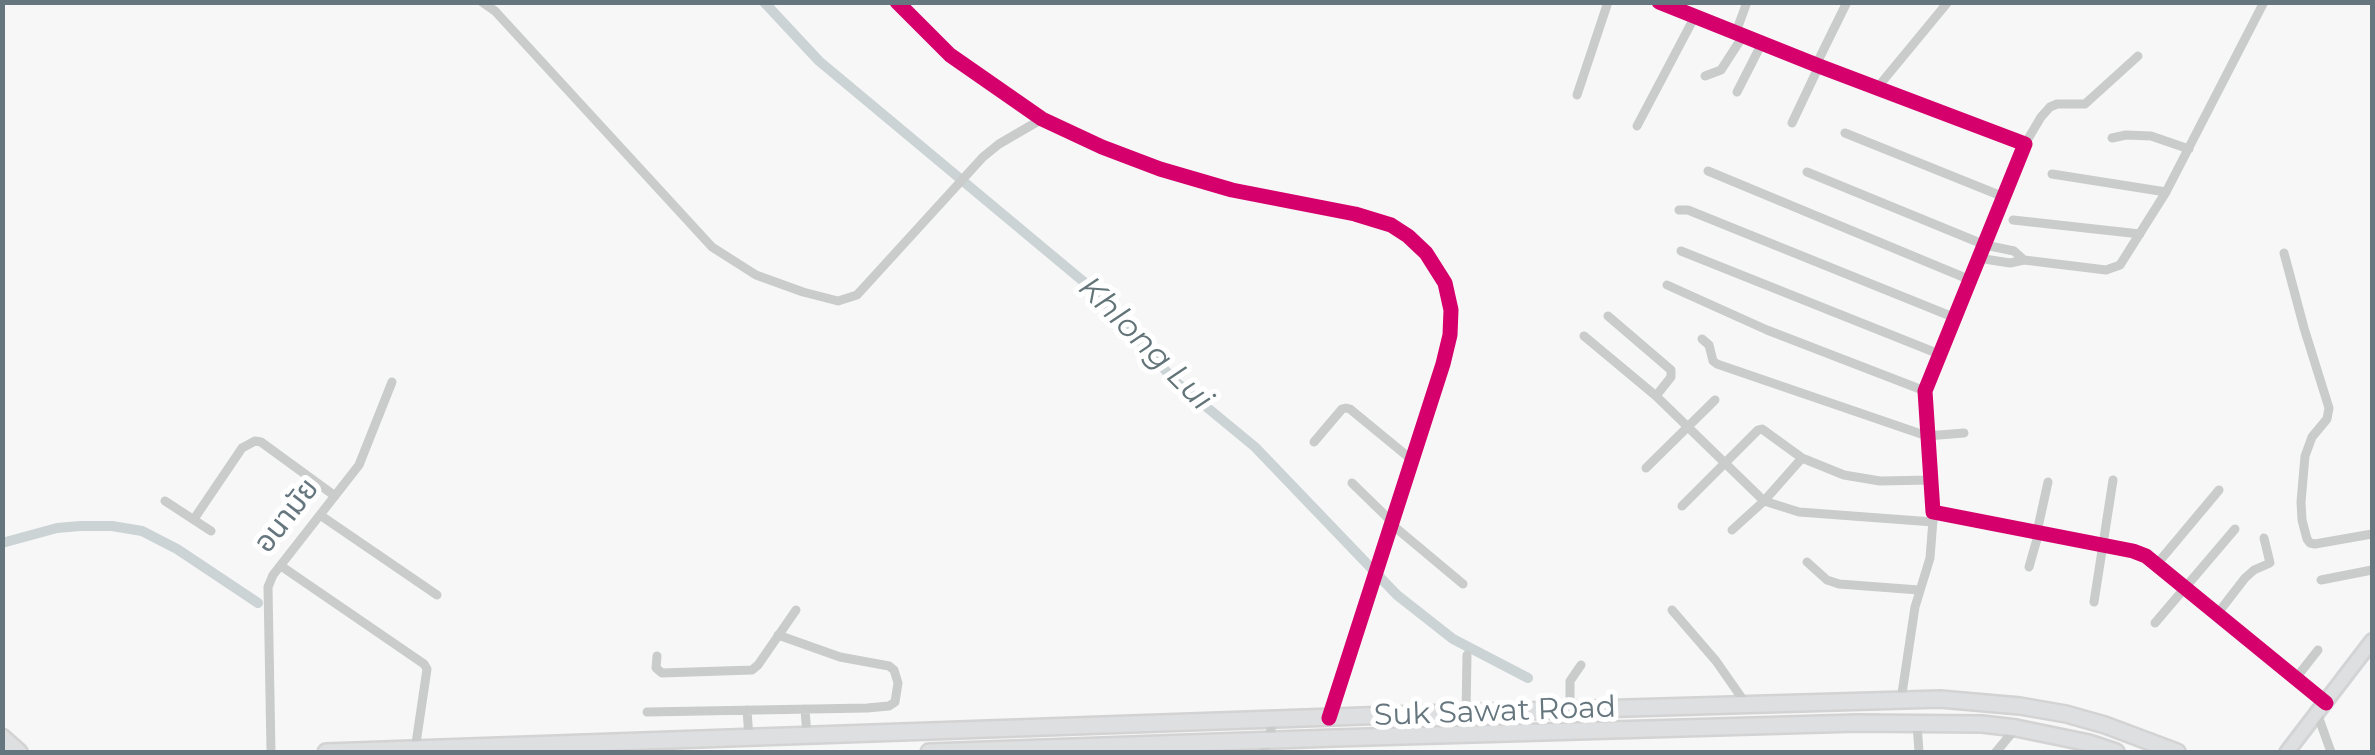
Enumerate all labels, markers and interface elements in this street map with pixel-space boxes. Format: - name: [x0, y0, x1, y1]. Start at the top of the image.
- water label: Khlong Lui: [1070, 269, 1220, 419]
- street label: อนามัย: [247, 472, 327, 560]
- street label: Suk Sawat Road: [1373, 690, 1617, 734]

